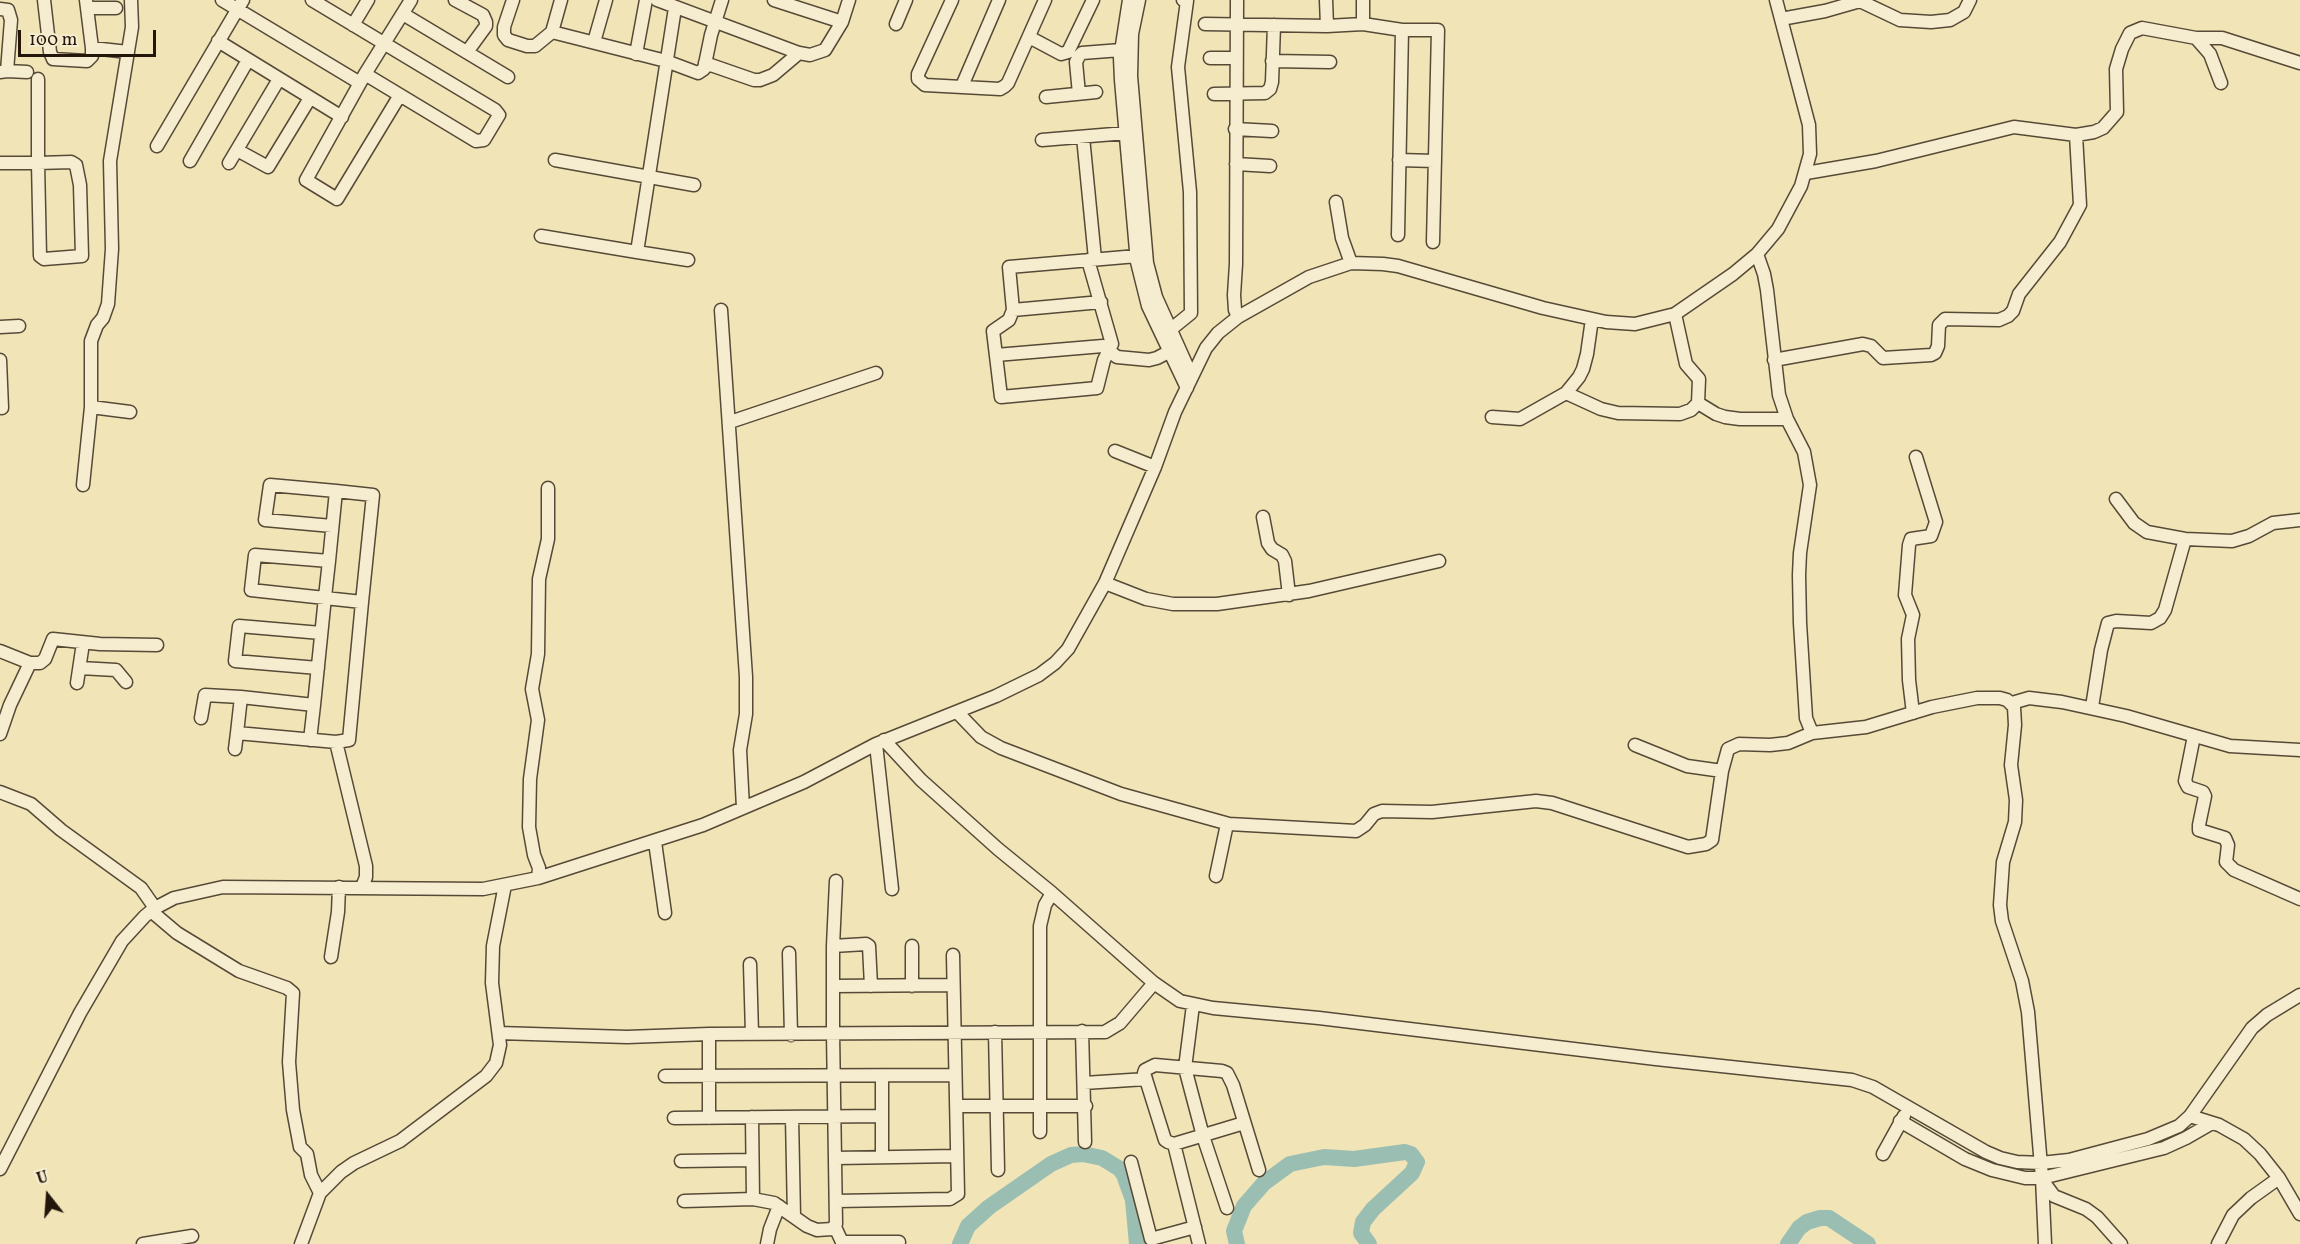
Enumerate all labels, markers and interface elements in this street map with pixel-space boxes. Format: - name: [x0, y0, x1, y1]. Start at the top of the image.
- scale bar: [21, 18, 159, 56]
- text: 100 m: [29, 28, 78, 53]
- north arrow: [18, 1166, 78, 1226]
- text: U: [34, 1167, 51, 1191]

